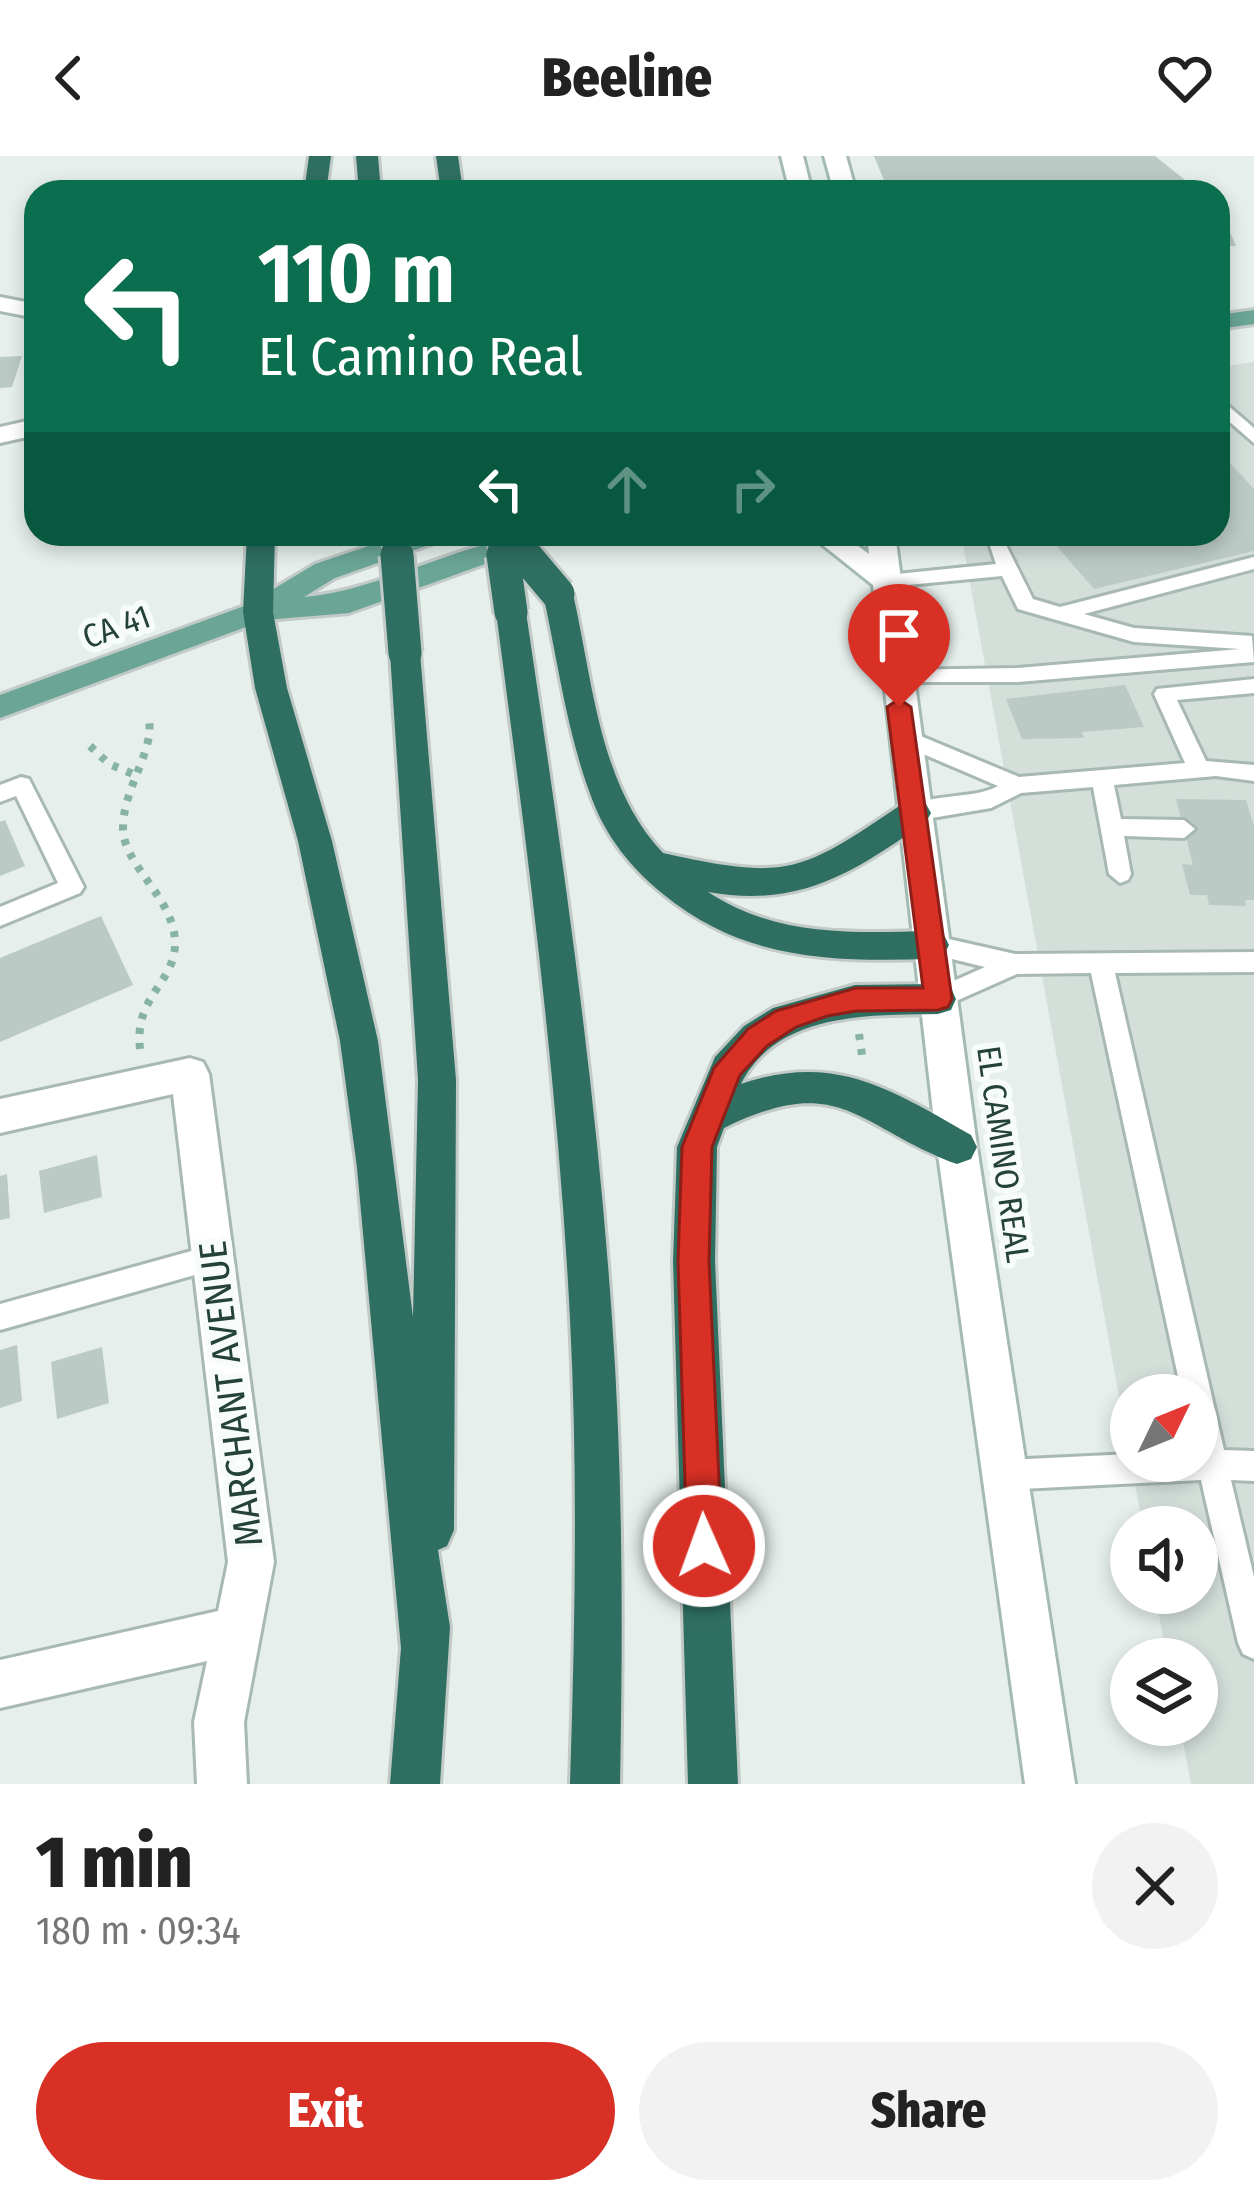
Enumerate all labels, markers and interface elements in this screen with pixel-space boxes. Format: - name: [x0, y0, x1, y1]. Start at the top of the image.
- icon: back: [36, 45, 102, 111]
- icon: heart: [1152, 45, 1218, 111]
- text: Beeline: [542, 46, 712, 110]
- text: 110 m: [258, 223, 455, 324]
- icon: left: [60, 228, 216, 384]
- text: El Camino Real: [258, 325, 583, 389]
- icon: left: [468, 456, 534, 522]
- icon: ahead: [594, 456, 660, 522]
- icon: right: [720, 456, 786, 522]
- pin: [848, 584, 950, 707]
- street label: CA 41: [77, 596, 156, 658]
- icon: arrive: [866, 602, 932, 668]
- street label: EL CAMINO REAL: [968, 1043, 1038, 1265]
- street label: MARCHANT AVENUE: [189, 1239, 273, 1549]
- north arrow: [1110, 1374, 1218, 1482]
- map controls: [1110, 1374, 1218, 1746]
- position arrow: [641, 1483, 767, 1609]
- button: sound: [1110, 1506, 1218, 1614]
- button: layers: [1110, 1638, 1218, 1746]
- text: 1 min: [36, 1820, 193, 1906]
- button: close: [1092, 1823, 1218, 1949]
- text: 180 m · 09:34: [36, 1908, 241, 1954]
- button: Exit: [36, 2042, 615, 2180]
- button: Share: [639, 2042, 1218, 2180]

